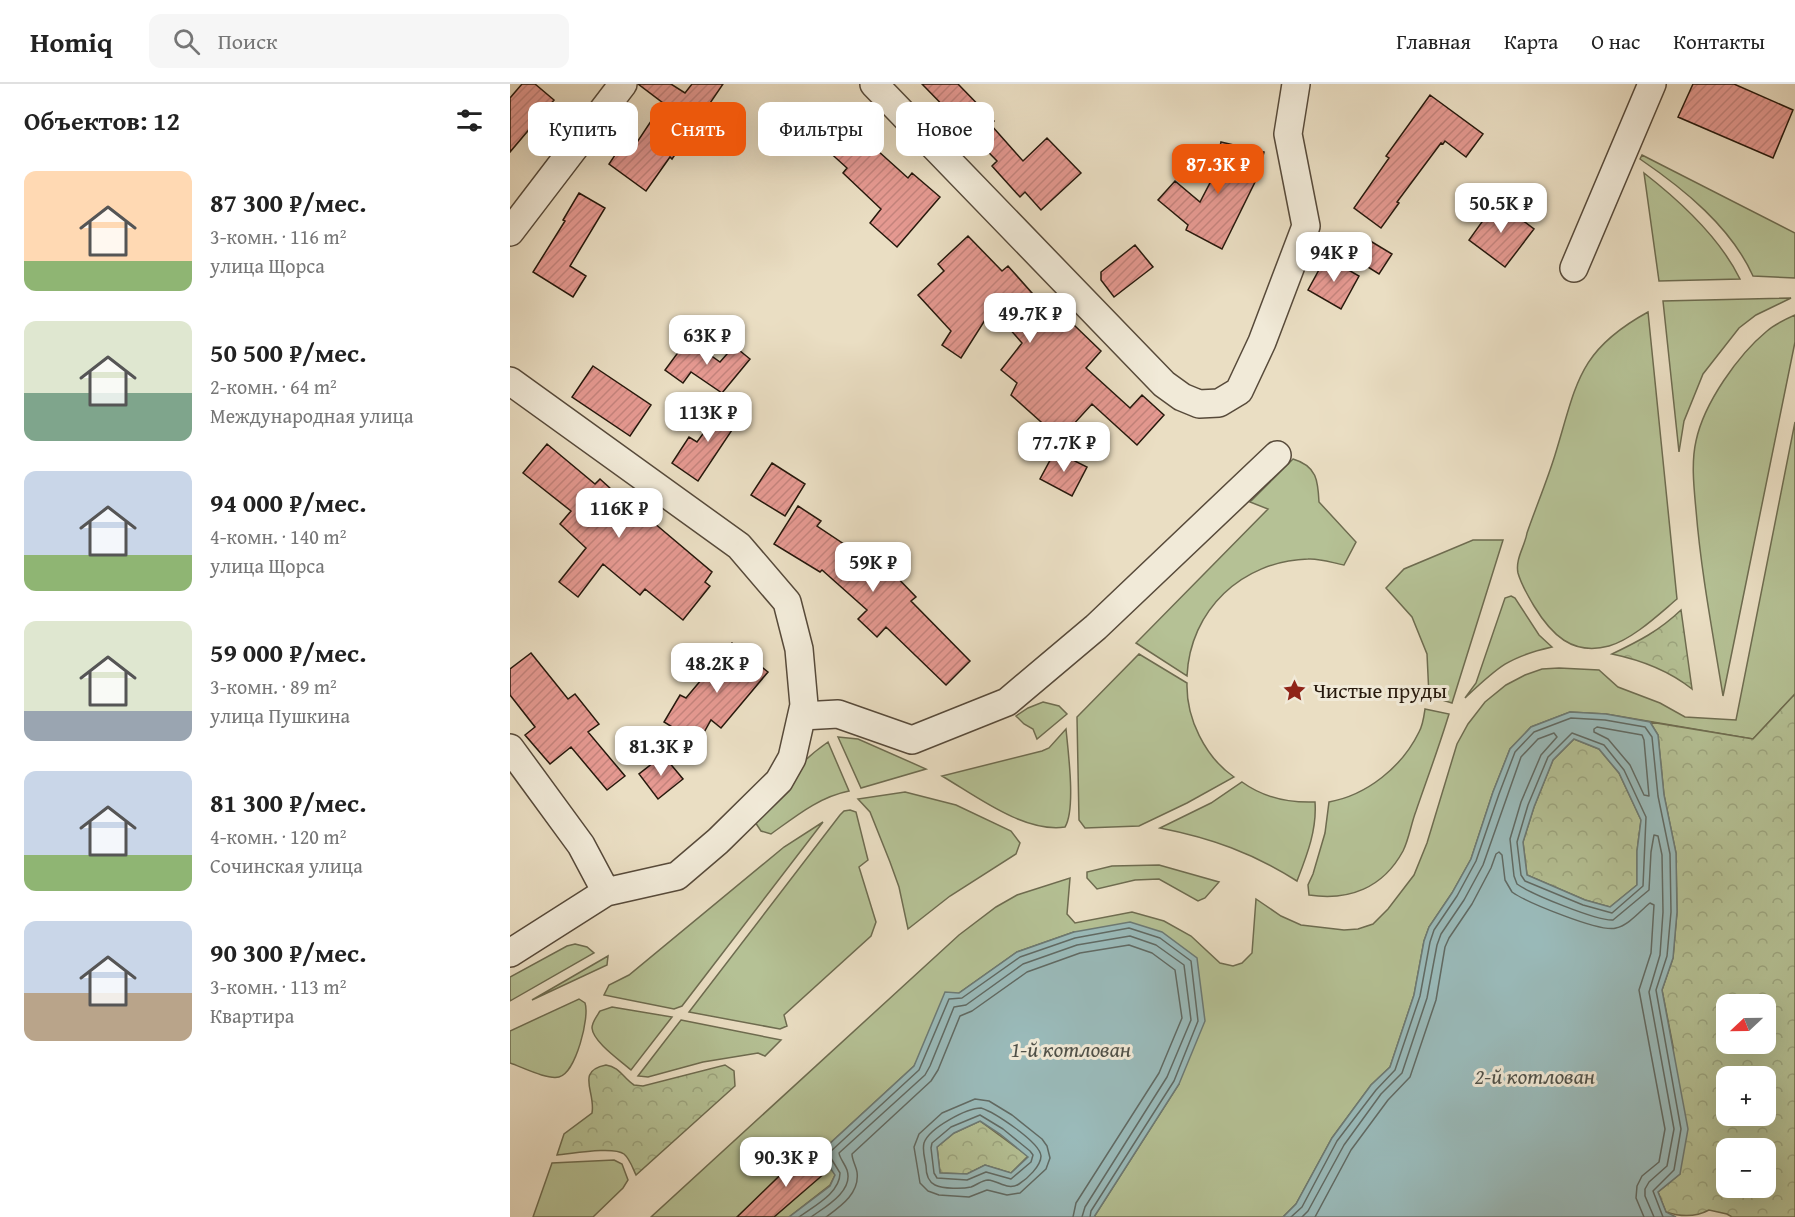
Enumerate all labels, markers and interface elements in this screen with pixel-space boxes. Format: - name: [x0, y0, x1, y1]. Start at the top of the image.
- search box: [149, 14, 569, 68]
- text: Homiq: [30, 21, 113, 62]
- icon: search: [170, 25, 203, 58]
- text: Поиск: [218, 25, 277, 57]
- text: Главная: [1396, 26, 1471, 57]
- text: Карта: [1504, 26, 1558, 57]
- text: О нас: [1591, 26, 1640, 57]
- text: Контакты: [1673, 26, 1765, 57]
- text: Объектов: 12: [24, 101, 180, 140]
- chip: Купить: [528, 102, 638, 156]
- chip: Снять: [650, 102, 746, 156]
- chip: Фильтры: [758, 102, 884, 156]
- chip: Новое: [896, 102, 994, 156]
- icon: filters: [453, 104, 486, 137]
- pin: 87.3K ₽: [1163, 144, 1273, 195]
- text: 87.3K ₽: [1186, 149, 1250, 178]
- text: 87 300 ₽/мес.: [210, 183, 366, 222]
- pin: 50.5K ₽: [1446, 183, 1556, 234]
- text: 50.5K ₽: [1469, 188, 1533, 217]
- icon: home: [72, 195, 144, 267]
- text: 3-комн. · 116 m²: [210, 222, 346, 251]
- pin: 94K ₽: [1292, 232, 1376, 283]
- text: 94K ₽: [1310, 237, 1358, 266]
- text: улица Щорса: [210, 251, 325, 280]
- pin: 49.7K ₽: [975, 293, 1085, 344]
- text: 49.7K ₽: [998, 298, 1062, 327]
- pin: 63K ₽: [665, 315, 749, 366]
- text: 63K ₽: [683, 320, 731, 349]
- text: 50 500 ₽/мес.: [210, 333, 366, 372]
- icon: home: [72, 345, 144, 417]
- text: 2-комн. · 64 m²: [210, 372, 337, 401]
- pin: 113K ₽: [659, 392, 757, 443]
- text: 113K ₽: [679, 397, 737, 426]
- text: Международная улица: [210, 401, 413, 430]
- pin: 77.7K ₽: [1009, 422, 1119, 473]
- text: 77.7K ₽: [1032, 427, 1096, 456]
- text: 94 000 ₽/мес.: [210, 483, 366, 522]
- pin: 116K ₽: [570, 488, 668, 539]
- text: 116K ₽: [590, 493, 648, 522]
- icon: home: [72, 495, 144, 567]
- text: 4-комн. · 140 m²: [210, 522, 346, 551]
- pin: 59K ₽: [831, 542, 915, 593]
- text: 59K ₽: [849, 547, 897, 576]
- text: улица Щорса: [210, 551, 325, 580]
- text: 59 000 ₽/мес.: [210, 633, 366, 672]
- pin: 48.2K ₽: [662, 643, 772, 694]
- icon: home: [72, 645, 144, 717]
- text: 48.2K ₽: [685, 648, 749, 677]
- text: 3-комн. · 89 m²: [210, 672, 337, 701]
- place label: Чистые пруды: [1313, 675, 1447, 706]
- place icon: Чистые пруды: [1282, 678, 1308, 704]
- text: улица Пушкина: [210, 701, 350, 730]
- pin: 81.3K ₽: [606, 726, 716, 777]
- text: 81.3K ₽: [629, 731, 693, 760]
- text: 81 300 ₽/мес.: [210, 783, 366, 822]
- icon: home: [72, 795, 144, 867]
- text: 4-комн. · 120 m²: [210, 822, 346, 851]
- text: Сочинская улица: [210, 851, 363, 880]
- text: 90 300 ₽/мес.: [210, 933, 366, 972]
- icon: home: [72, 945, 144, 1017]
- text: 3-комн. · 113 m²: [210, 972, 346, 1001]
- north arrow: [1716, 994, 1776, 1054]
- map controls: [1716, 994, 1776, 1198]
- text: Квартира: [210, 1001, 294, 1030]
- water label: 1-й котлован: [1011, 1033, 1131, 1065]
- water label: 2-й котлован: [1474, 1060, 1595, 1092]
- button: +: [1716, 1066, 1776, 1126]
- pin: 90.3K ₽: [731, 1137, 841, 1188]
- button: −: [1716, 1138, 1776, 1198]
- text: 90.3K ₽: [754, 1142, 818, 1171]

